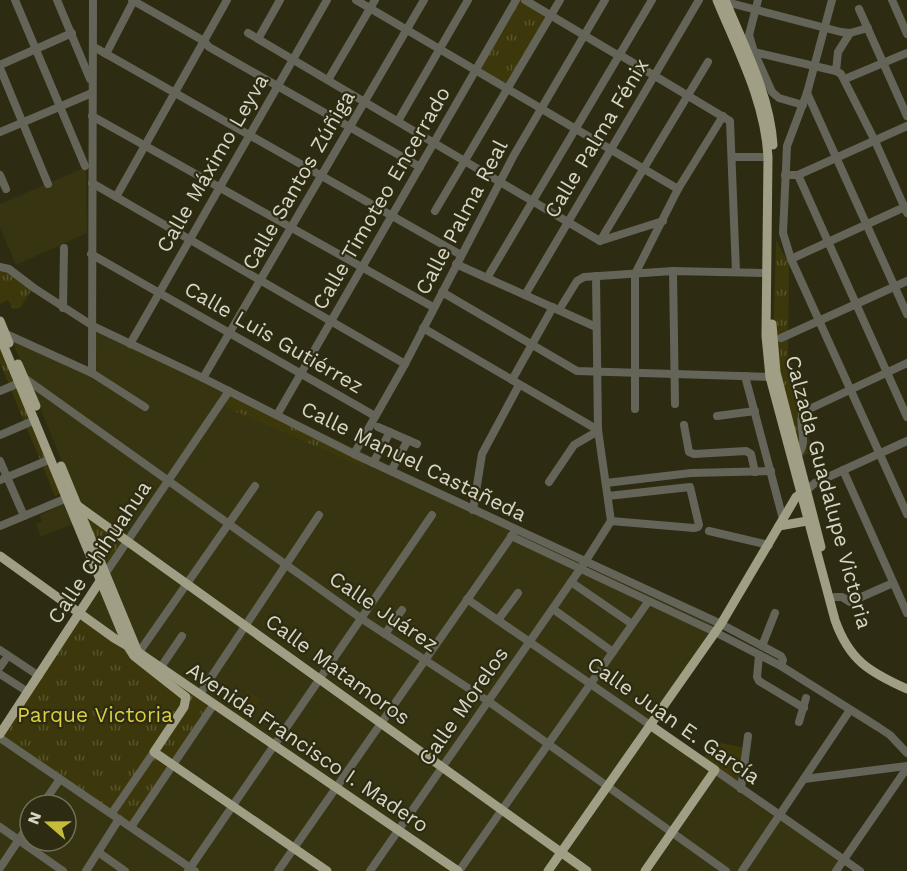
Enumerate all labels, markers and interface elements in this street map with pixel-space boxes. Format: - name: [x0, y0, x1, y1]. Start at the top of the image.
- street label: Calle Palma Fénix: [539, 54, 653, 222]
- street label: Calle Máximo Leyva: [151, 69, 273, 257]
- street label: Calle Timoteo Encerrado: [307, 82, 455, 314]
- street label: Calle Santos Zúñiga: [236, 86, 360, 274]
- street label: Calle Palma Real: [410, 135, 513, 299]
- street label: Calle Luis Gutiérrez: [180, 276, 368, 398]
- street label: Calzada Guadalupe Victoria: [780, 352, 878, 632]
- street label: Calle Manuel Castañeda: [297, 396, 531, 526]
- street label: Calle Chihuahua: [42, 476, 156, 628]
- street label: Calle Juárez: [325, 565, 443, 657]
- street label: Calle Matamoros: [261, 608, 415, 730]
- street label: Calle Morelos: [413, 642, 513, 770]
- street label: Calle Juan E. García: [583, 651, 765, 789]
- street label: Avenida Francisco I. Madero: [182, 657, 434, 837]
- park label: Parque Victoria: [17, 702, 173, 727]
- north arrow: [18, 793, 78, 853]
- text: N: [23, 809, 45, 827]

